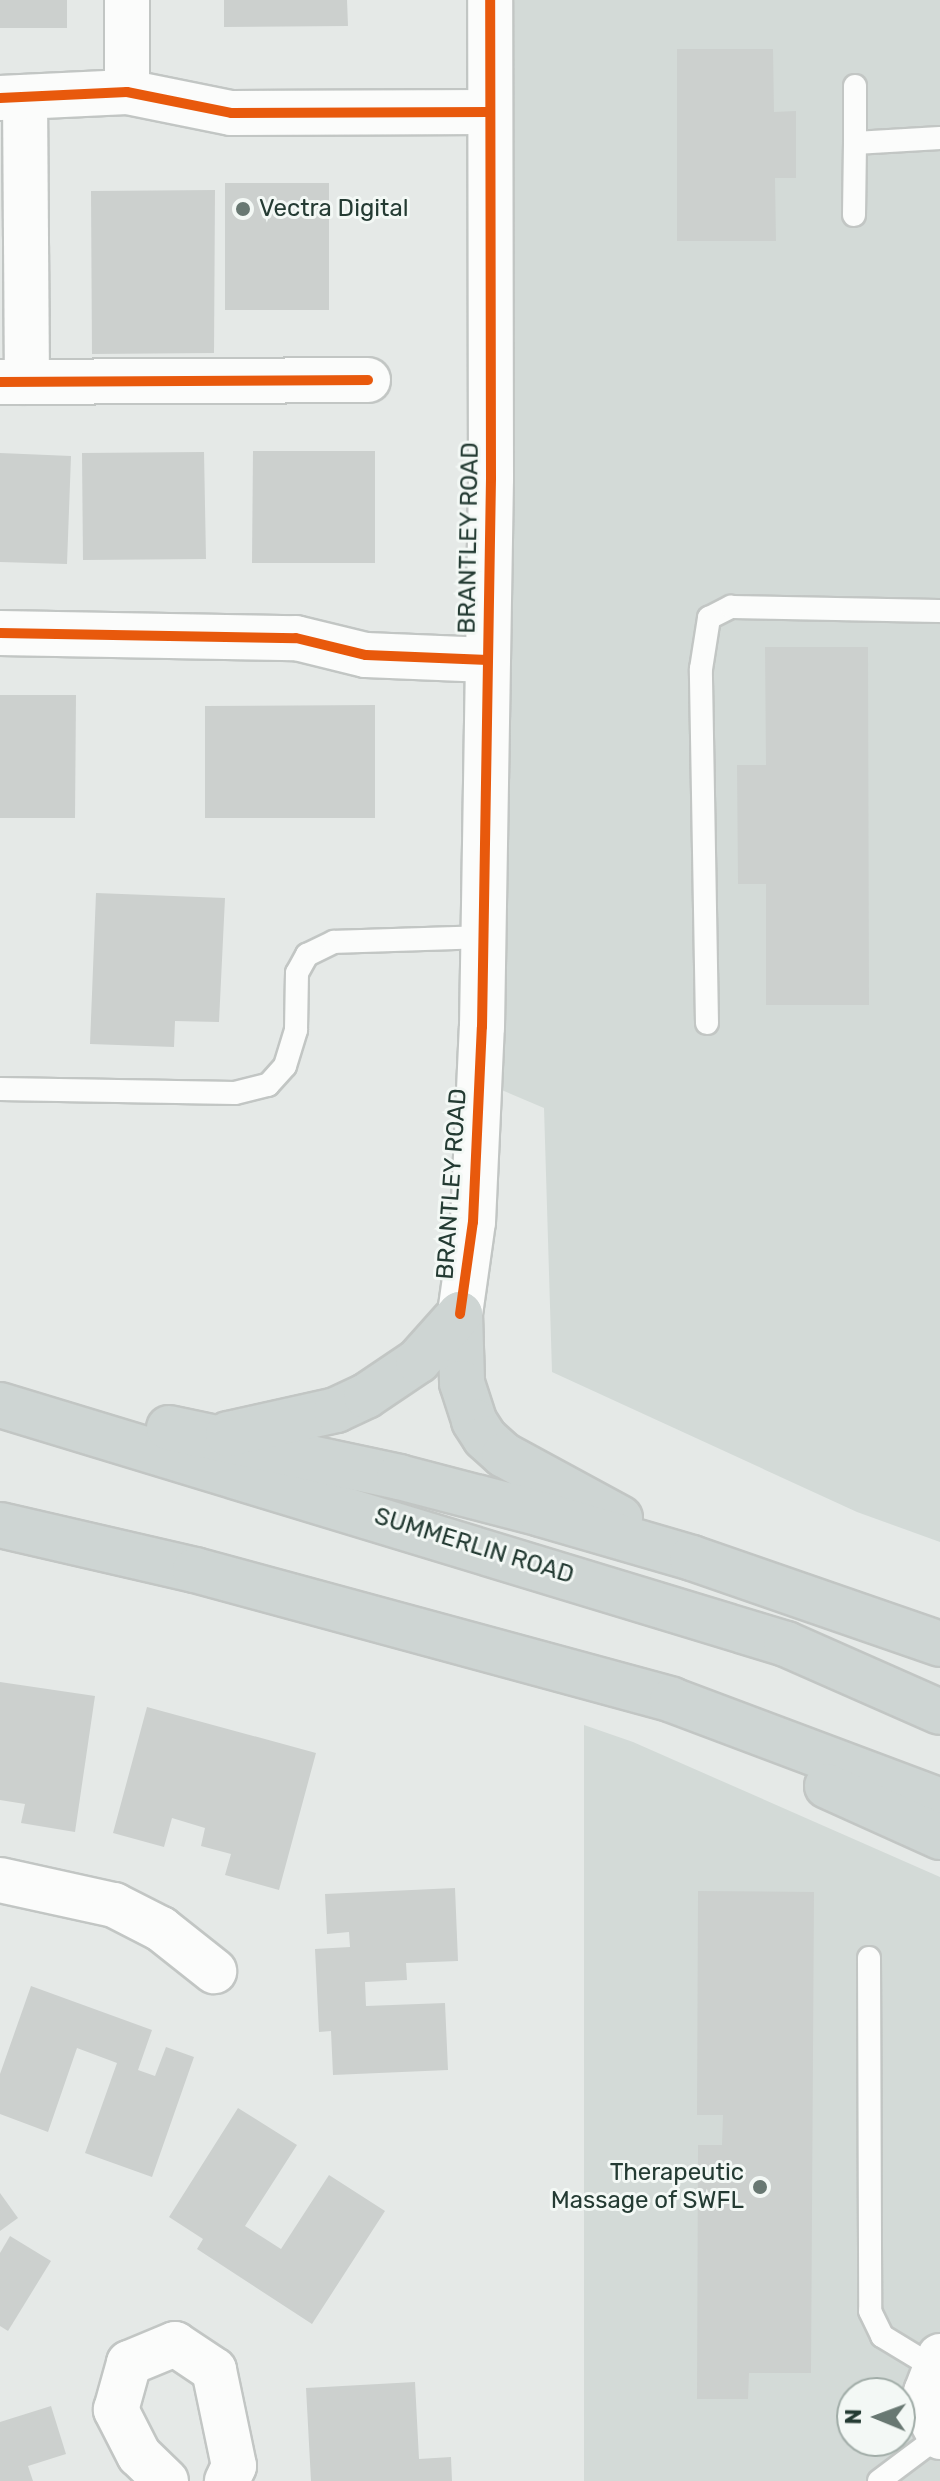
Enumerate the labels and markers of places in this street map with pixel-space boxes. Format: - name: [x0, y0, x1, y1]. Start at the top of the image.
- place label: Vectra Digital: [259, 195, 409, 223]
- marker: Vectra Digital: [234, 200, 252, 218]
- place label: Therapeutic Massage of SWFL: [550, 2159, 744, 2215]
- marker: Therapeutic Massage of SWFL: [751, 2178, 769, 2196]

